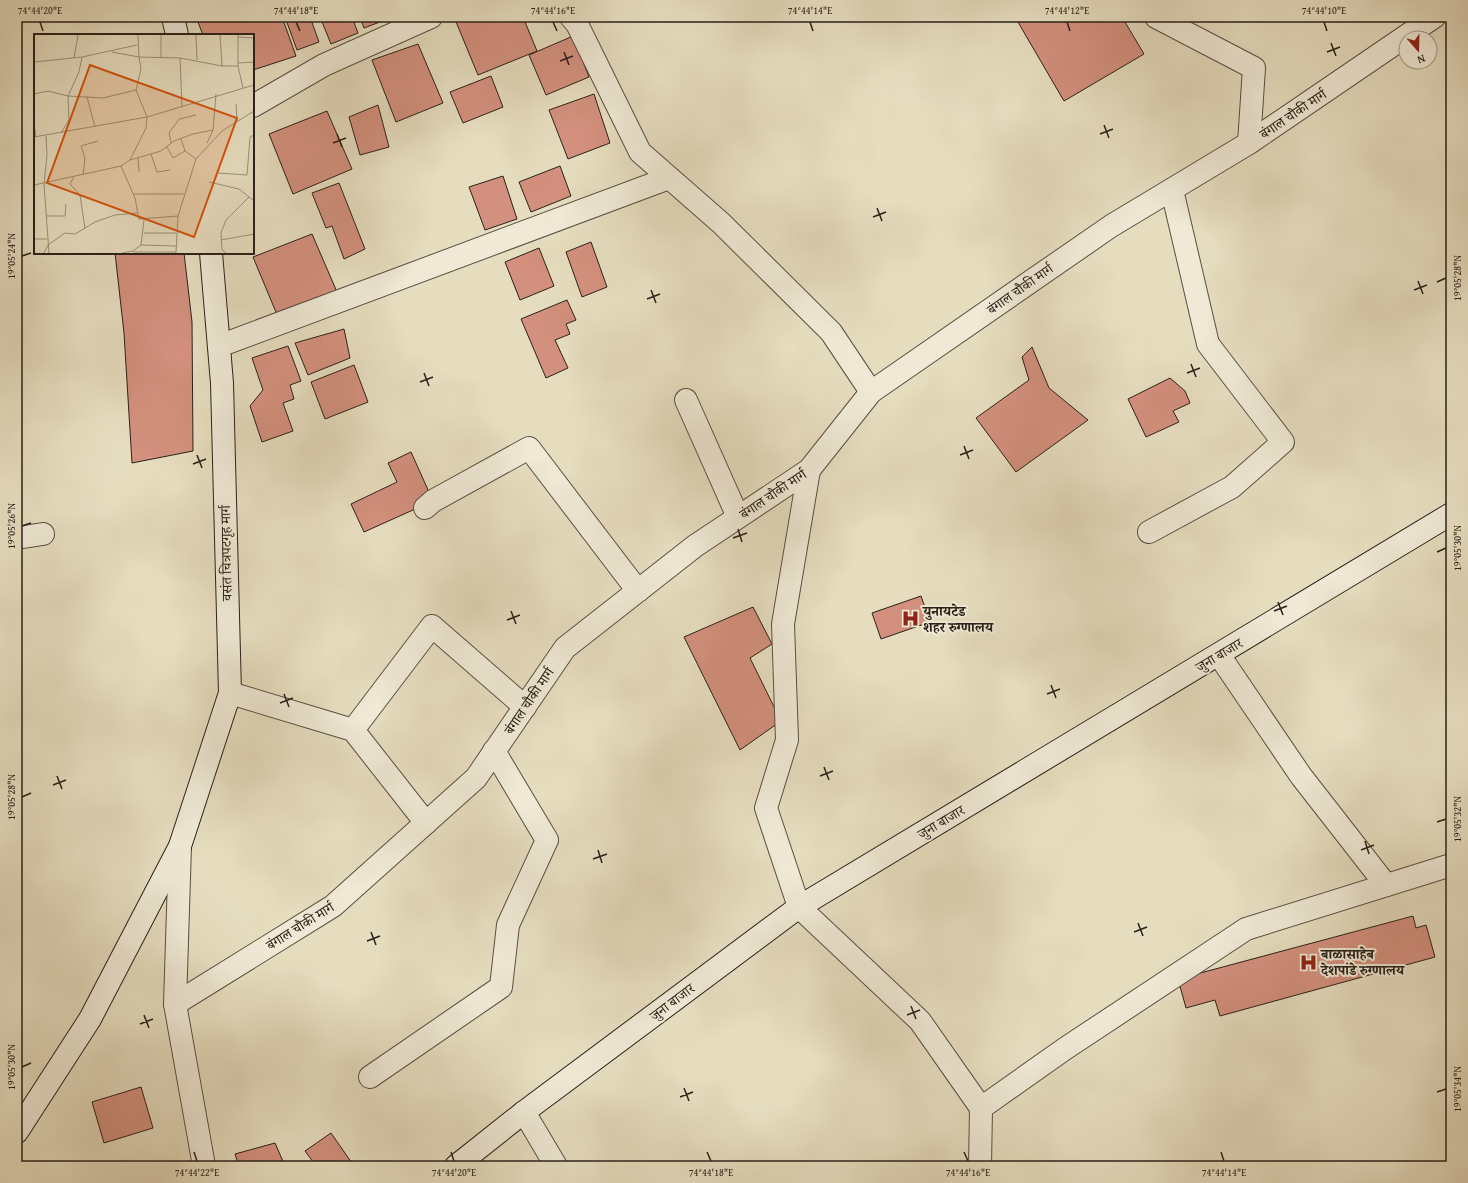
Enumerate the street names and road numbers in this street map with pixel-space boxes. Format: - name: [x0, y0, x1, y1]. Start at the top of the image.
- street label: बंगाल चौकी मार्ग: [1255, 84, 1331, 144]
- street label: बंगाल चौकी मार्ग: [982, 258, 1058, 320]
- street label: बंगाल चौकी मार्ग: [735, 464, 811, 524]
- street label: वसंत चित्रपटगृह मार्ग: [215, 504, 237, 602]
- street label: जुना बाजार: [1191, 633, 1247, 677]
- street label: बंगाल चौकी मार्ग: [499, 663, 559, 739]
- street label: जुना बाजार: [913, 800, 969, 844]
- street label: बंगाल चौकी मार्ग: [261, 897, 339, 955]
- street label: जुना बाजार: [645, 978, 699, 1026]

